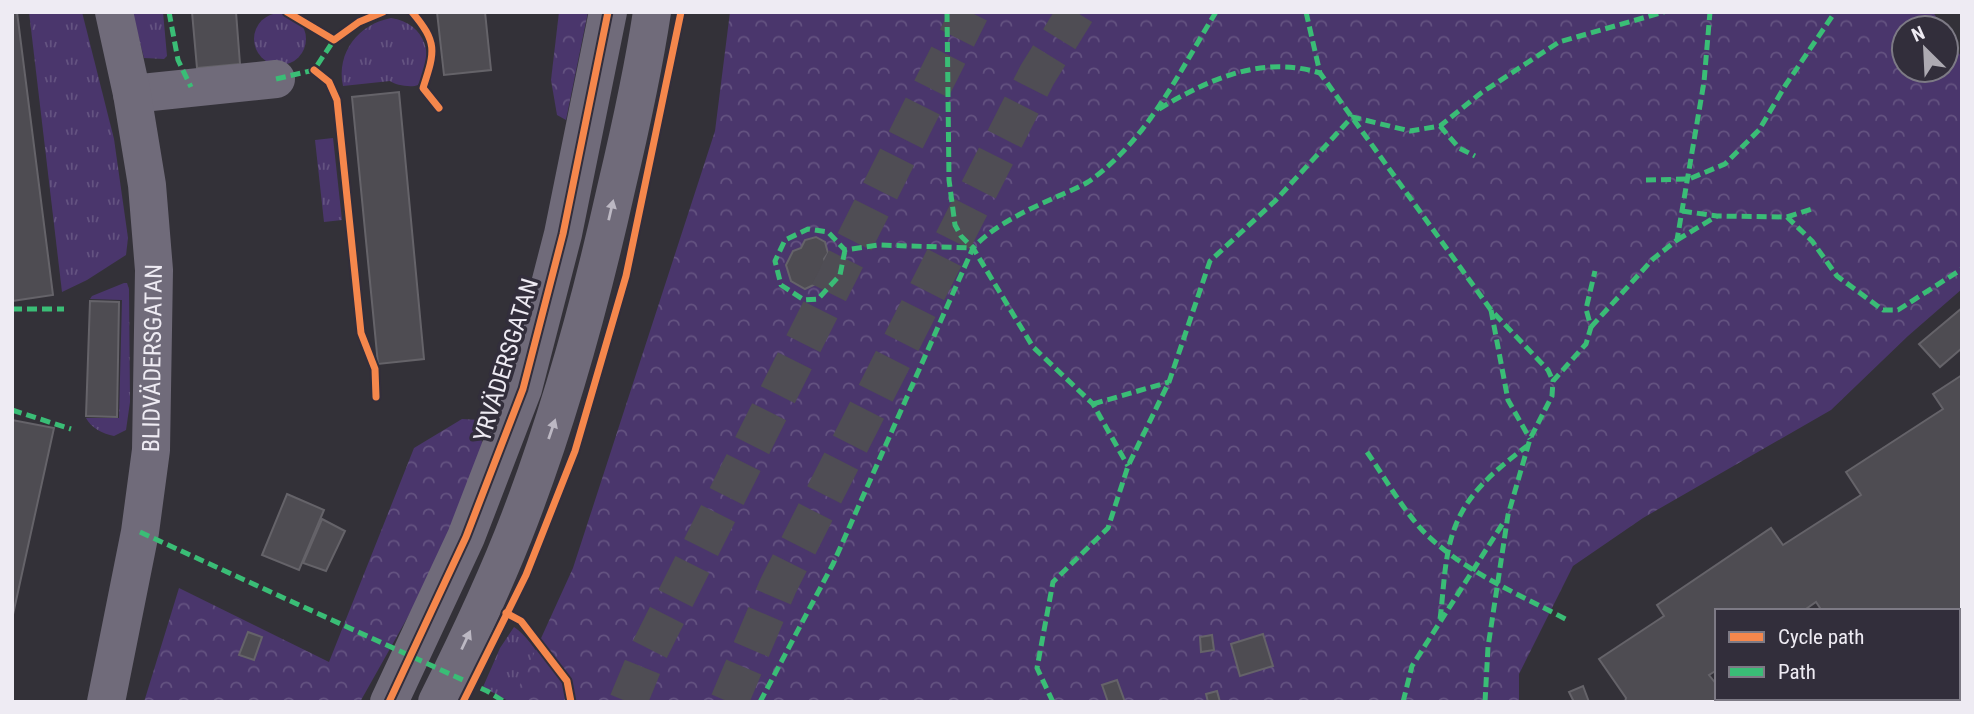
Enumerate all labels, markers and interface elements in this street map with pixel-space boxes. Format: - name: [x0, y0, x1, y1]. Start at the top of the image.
- north arrow: [1890, 14, 1960, 84]
- text: N: [1908, 21, 1928, 47]
- one-way arrow: [606, 199, 617, 221]
- street label: BLIDVÄDERSGATAN: [137, 264, 168, 452]
- street label: YRVÄDERSGATAN: [468, 275, 544, 445]
- one-way arrow: [547, 419, 557, 440]
- legend: [1715, 609, 1960, 700]
- text: Cycle path: [1778, 625, 1864, 649]
- one-way arrow: [461, 630, 472, 650]
- text: Path: [1778, 660, 1816, 684]

